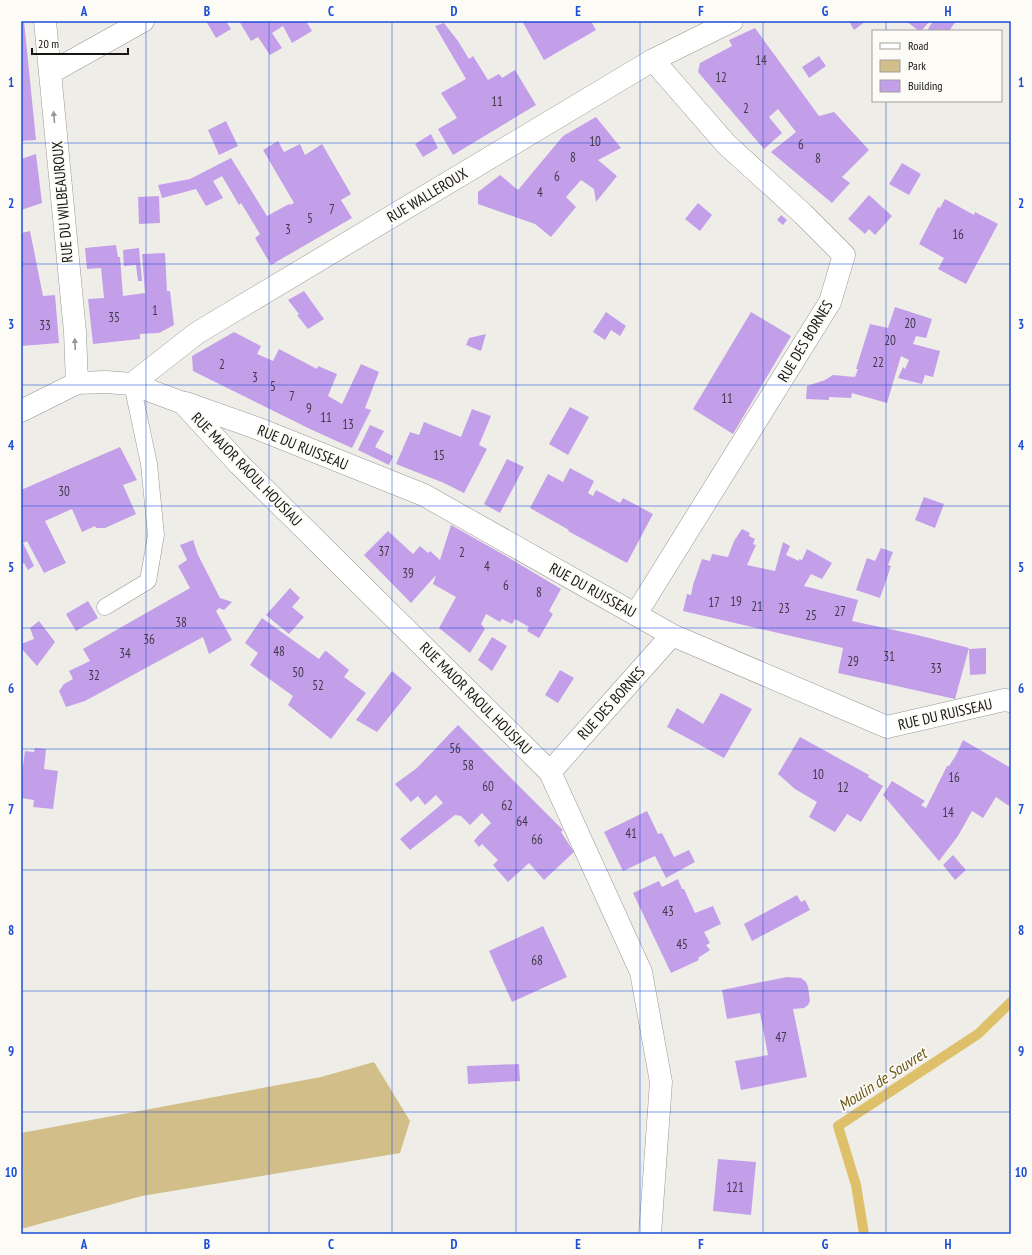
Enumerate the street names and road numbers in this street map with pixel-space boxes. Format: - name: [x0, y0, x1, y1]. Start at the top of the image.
- street label: RUE DU WILBEAUROUX: [47, 140, 77, 264]
- street label: RUE WALLEROUX: [383, 163, 471, 226]
- street label: RUE DES BORNES: [773, 297, 837, 385]
- street label: RUE MAJOR RAOUL HOUSIAU: [188, 408, 306, 530]
- street label: RUE DU RUISSEAU: [255, 420, 351, 474]
- street label: RUE DU RUISSEAU: [546, 558, 640, 622]
- street label: RUE MAJOR RAOUL HOUSIAU: [416, 638, 536, 758]
- street label: RUE DES BORNES: [573, 662, 649, 744]
- street label: RUE DU RUISSEAU: [896, 694, 994, 734]

